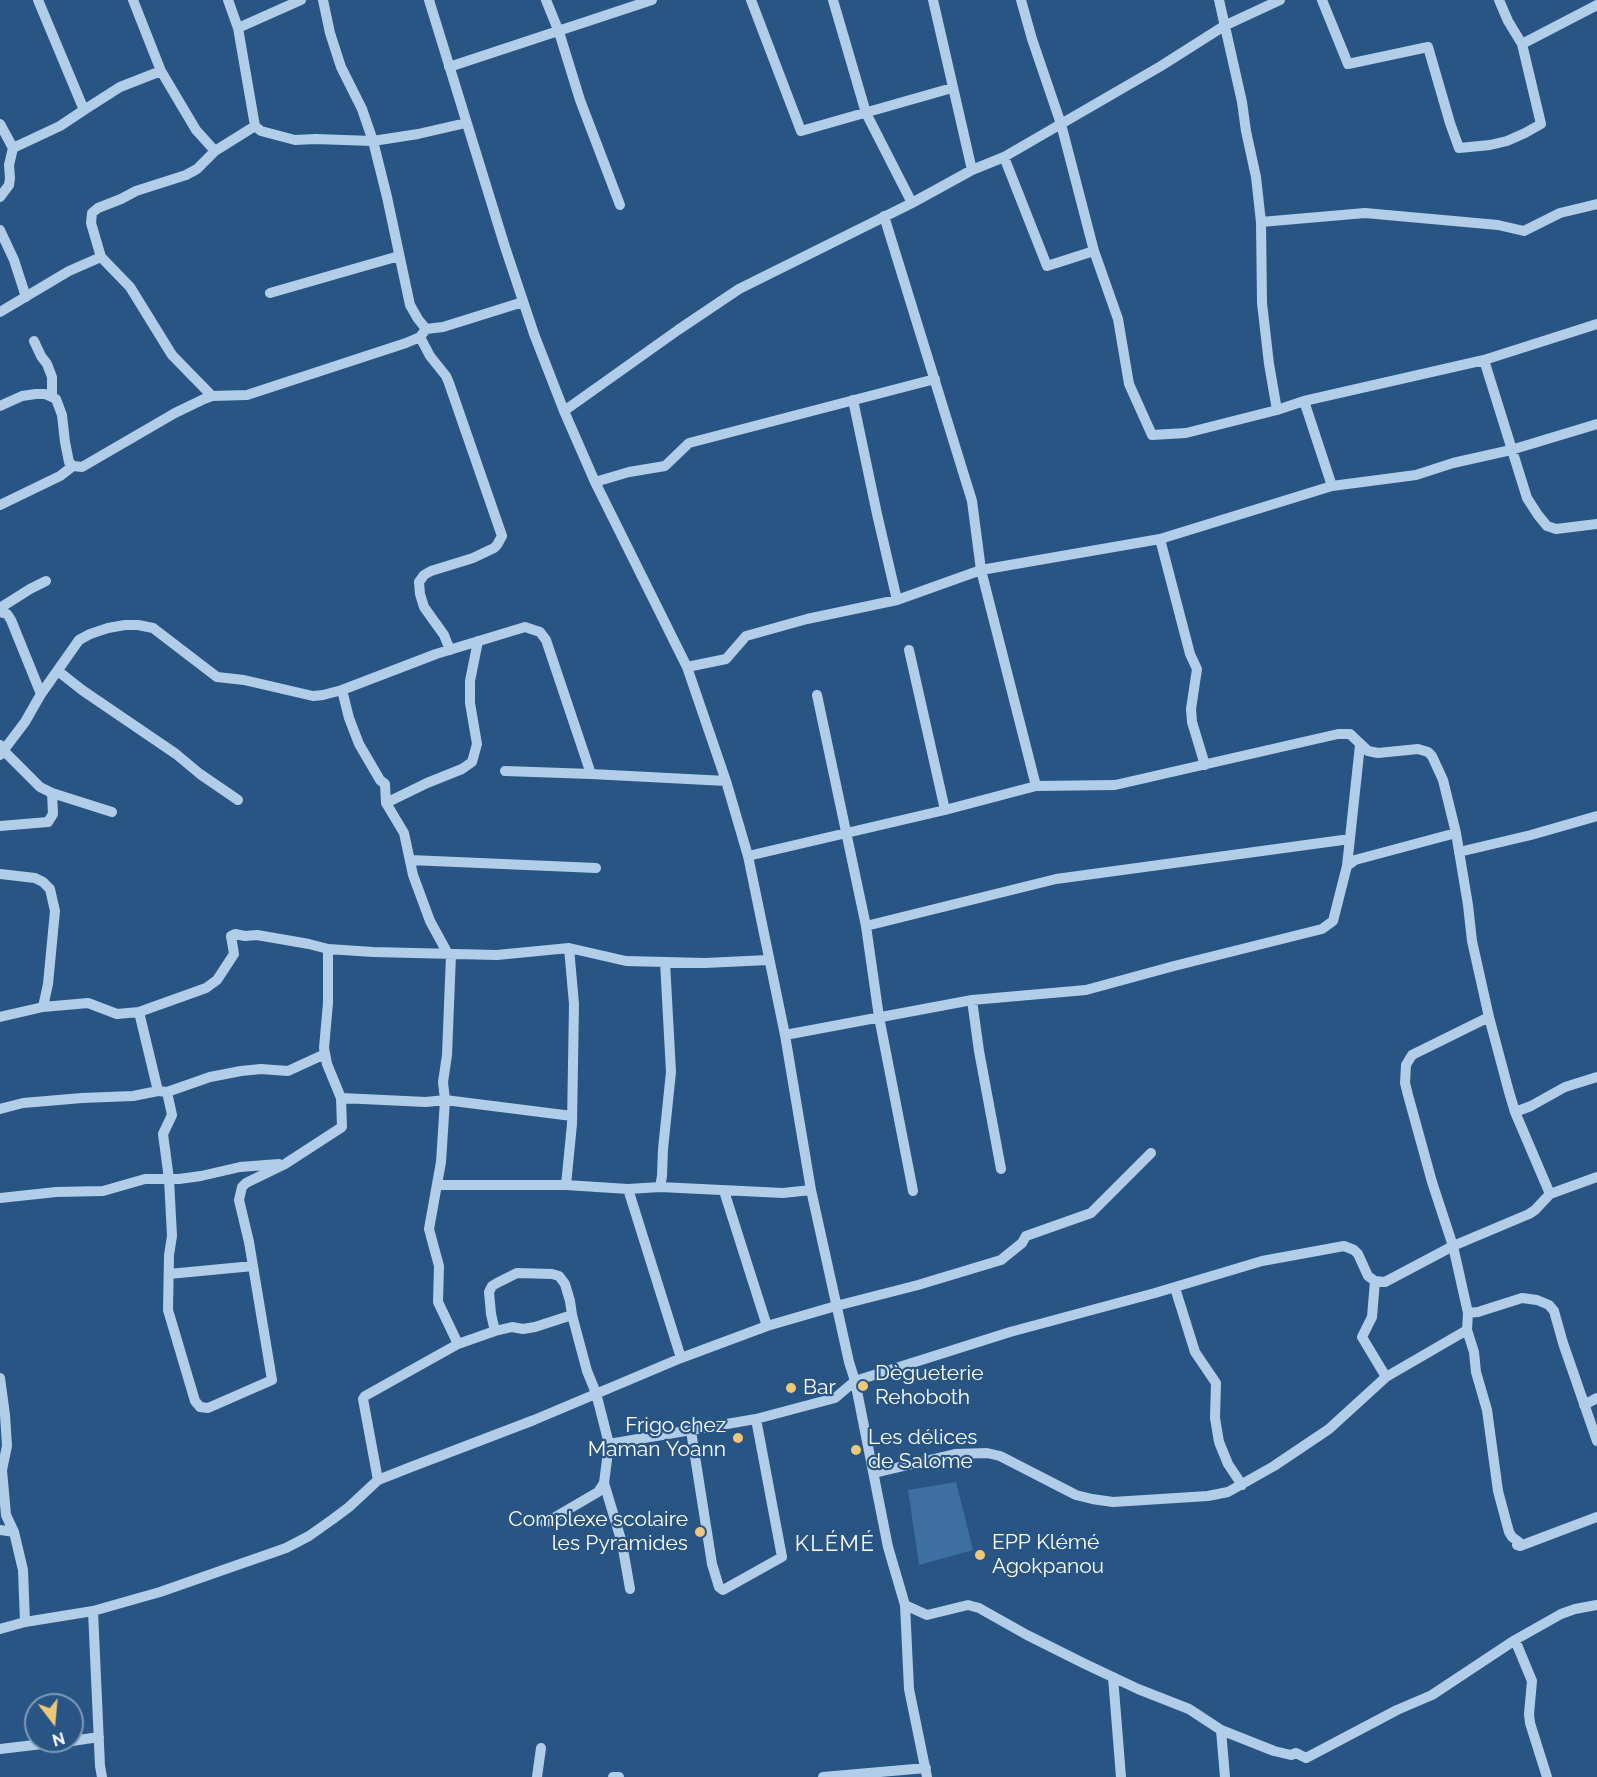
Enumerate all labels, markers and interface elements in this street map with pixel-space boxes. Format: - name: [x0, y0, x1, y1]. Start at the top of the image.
- place label: Dègueterie Rehoboth: [875, 1361, 983, 1411]
- place label: Bar: [803, 1375, 836, 1401]
- marker: Dègueterie Rehoboth: [856, 1379, 870, 1393]
- marker: Bar: [784, 1381, 798, 1395]
- place label: Frigo chez Maman Yoann: [588, 1413, 726, 1463]
- place label: Les délices de Salome: [868, 1425, 977, 1475]
- marker: Frigo chez Maman Yoann: [731, 1431, 745, 1445]
- marker: Les délices de Salome: [849, 1443, 863, 1457]
- place label: Complexe scolaire les Pyramides: [508, 1507, 688, 1557]
- marker: Complexe scolaire les Pyramides: [693, 1525, 707, 1539]
- place label: EPP Klémé Agokpanou: [992, 1530, 1104, 1580]
- district label: KLÉMÉ: [795, 1531, 875, 1557]
- marker: EPP Klémé Agokpanou: [973, 1548, 987, 1562]
- north arrow: [24, 1693, 84, 1753]
- text: N: [50, 1728, 67, 1750]

